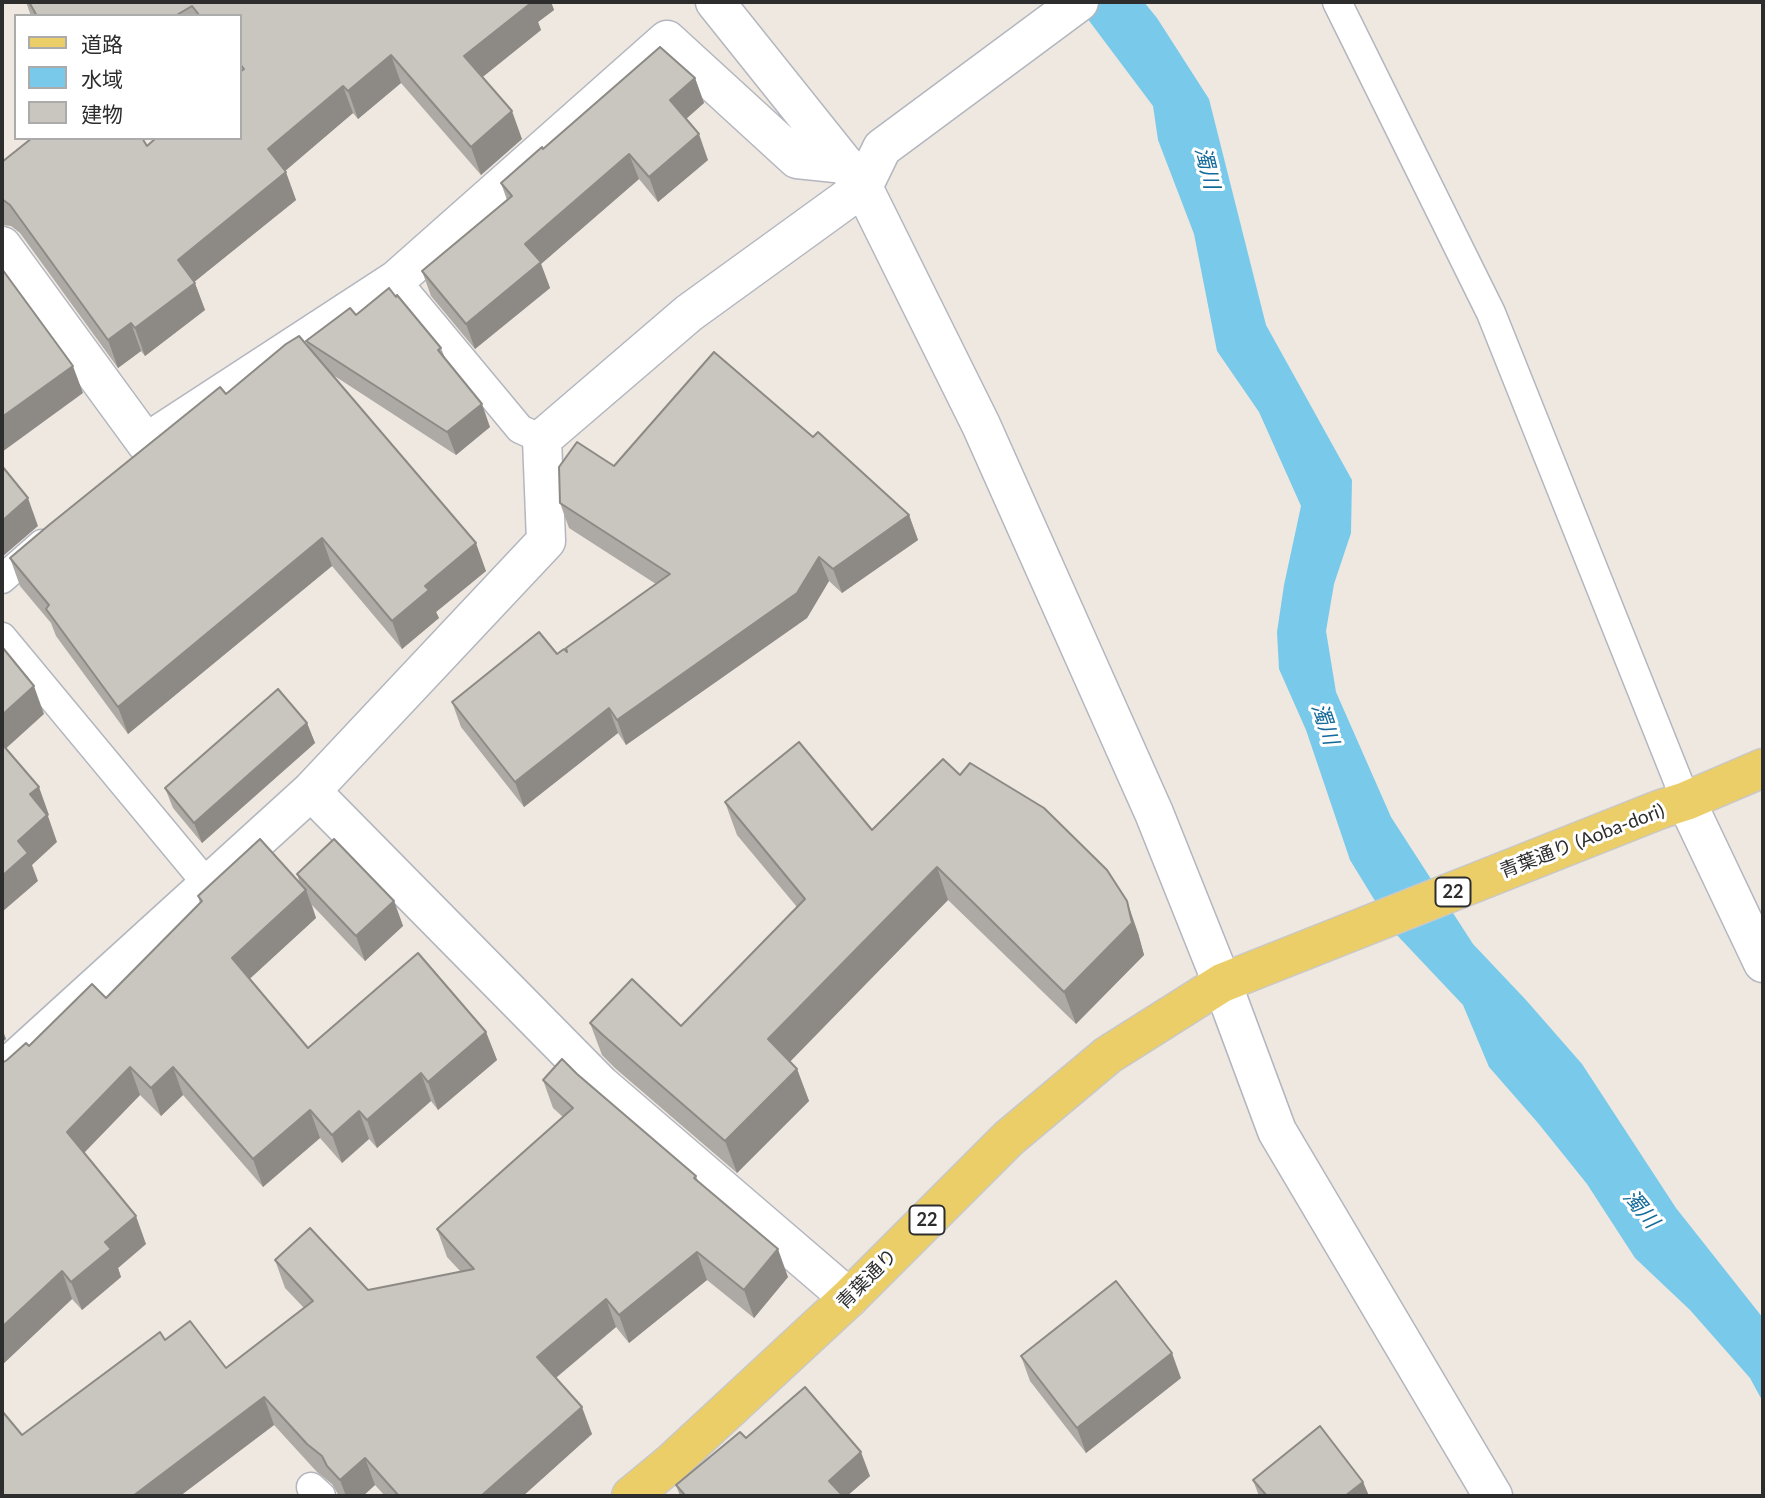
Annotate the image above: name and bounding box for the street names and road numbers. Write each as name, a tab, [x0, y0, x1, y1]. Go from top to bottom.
street label: 青葉通り (Aoba-dori)	[1496, 799, 1668, 883]
road number: 22	[1436, 878, 1470, 906]
road number: 22	[909, 1205, 944, 1234]
street label: 青葉通り	[832, 1244, 902, 1314]

